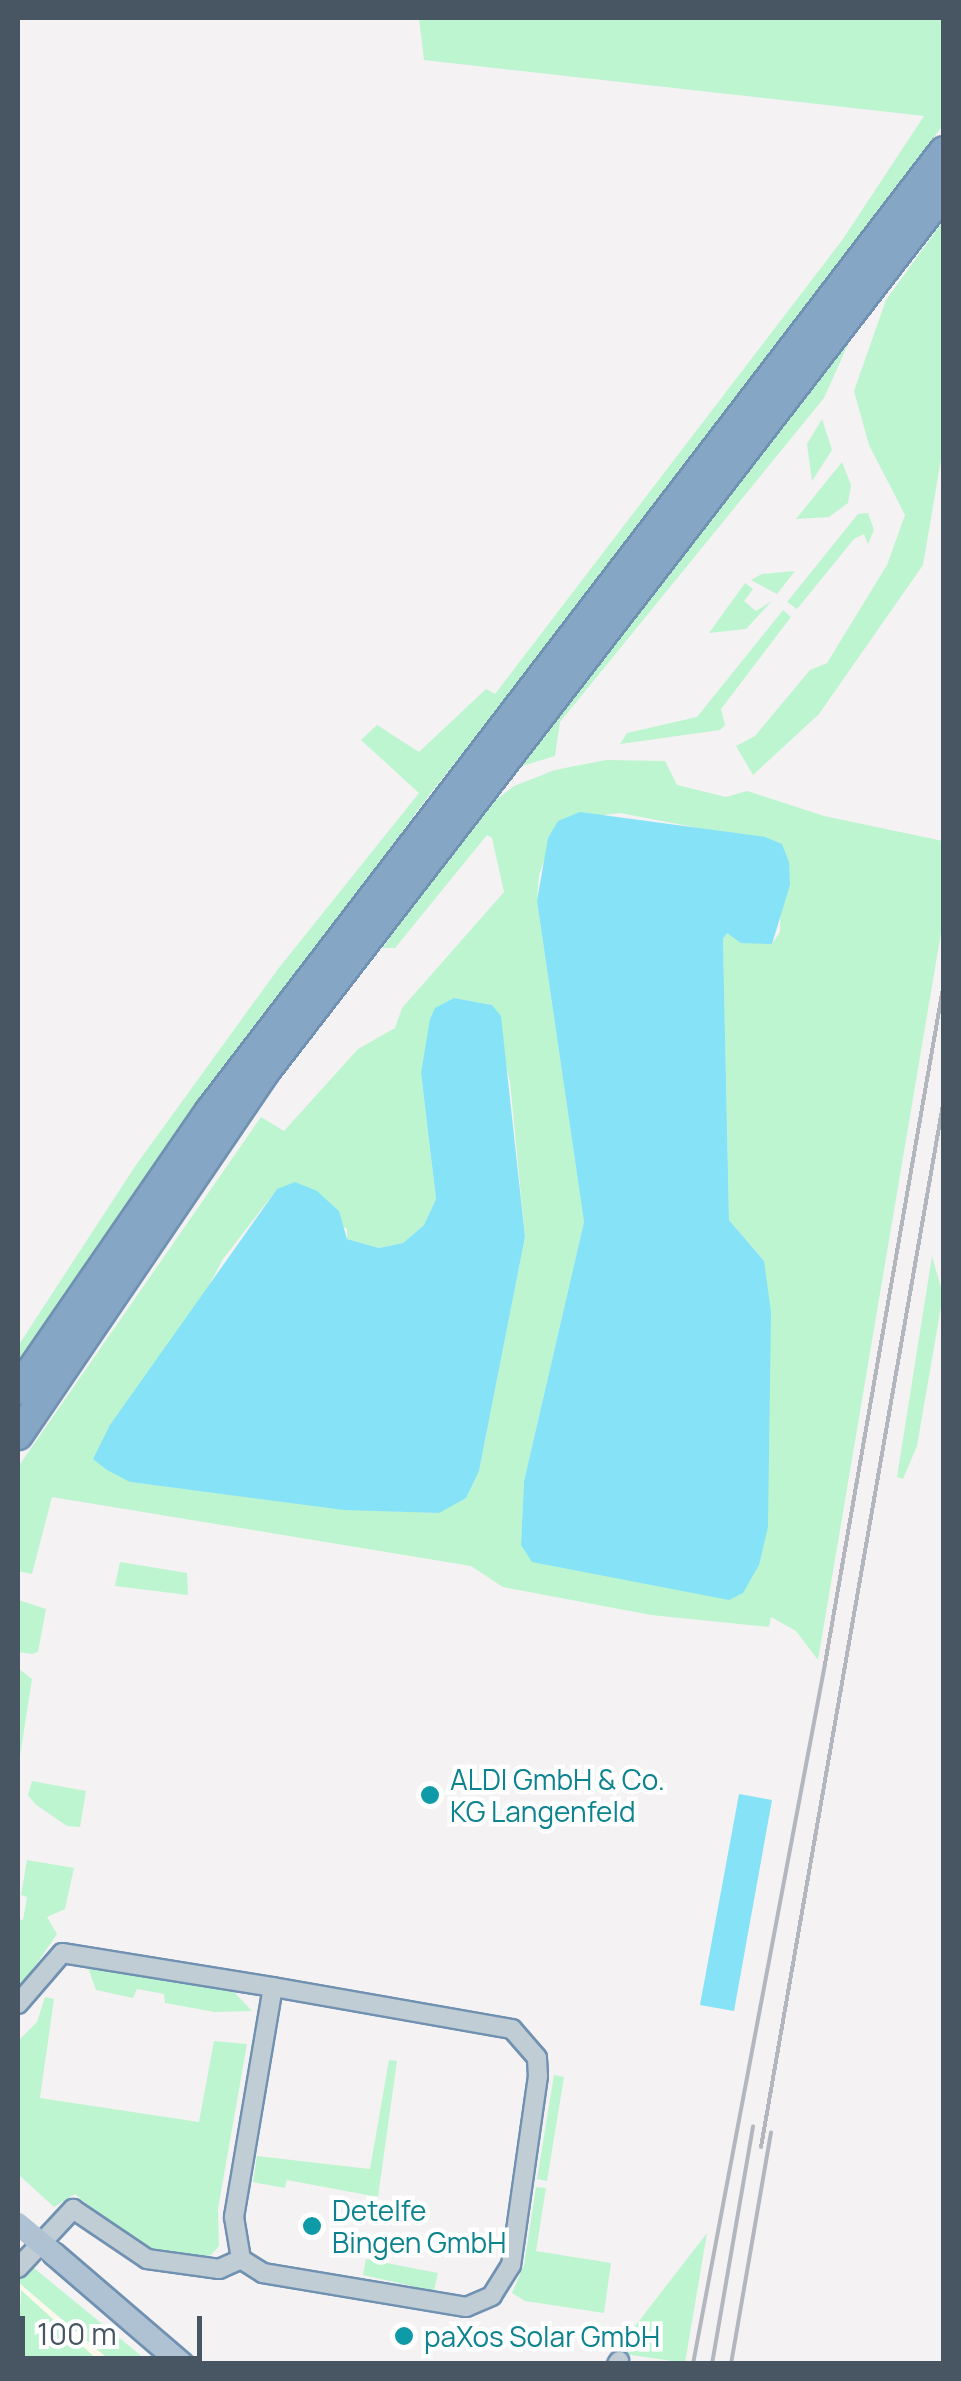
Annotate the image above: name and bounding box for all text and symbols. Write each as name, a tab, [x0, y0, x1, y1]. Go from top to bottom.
place label: ALDI GmbH & Co. KG Langenfeld	[450, 1762, 665, 1828]
marker: ALDI GmbH & Co. KG Langenfeld	[419, 1784, 441, 1806]
place label: Detelfe Bingen GmbH	[332, 2193, 506, 2259]
marker: Detelfe Bingen GmbH	[301, 2215, 323, 2237]
scale bar	[25, 2296, 208, 2358]
text: 100 m	[37, 2313, 117, 2354]
place label: paXos Solar GmbH	[424, 2319, 660, 2353]
marker: paXos Solar GmbH	[393, 2325, 415, 2347]

